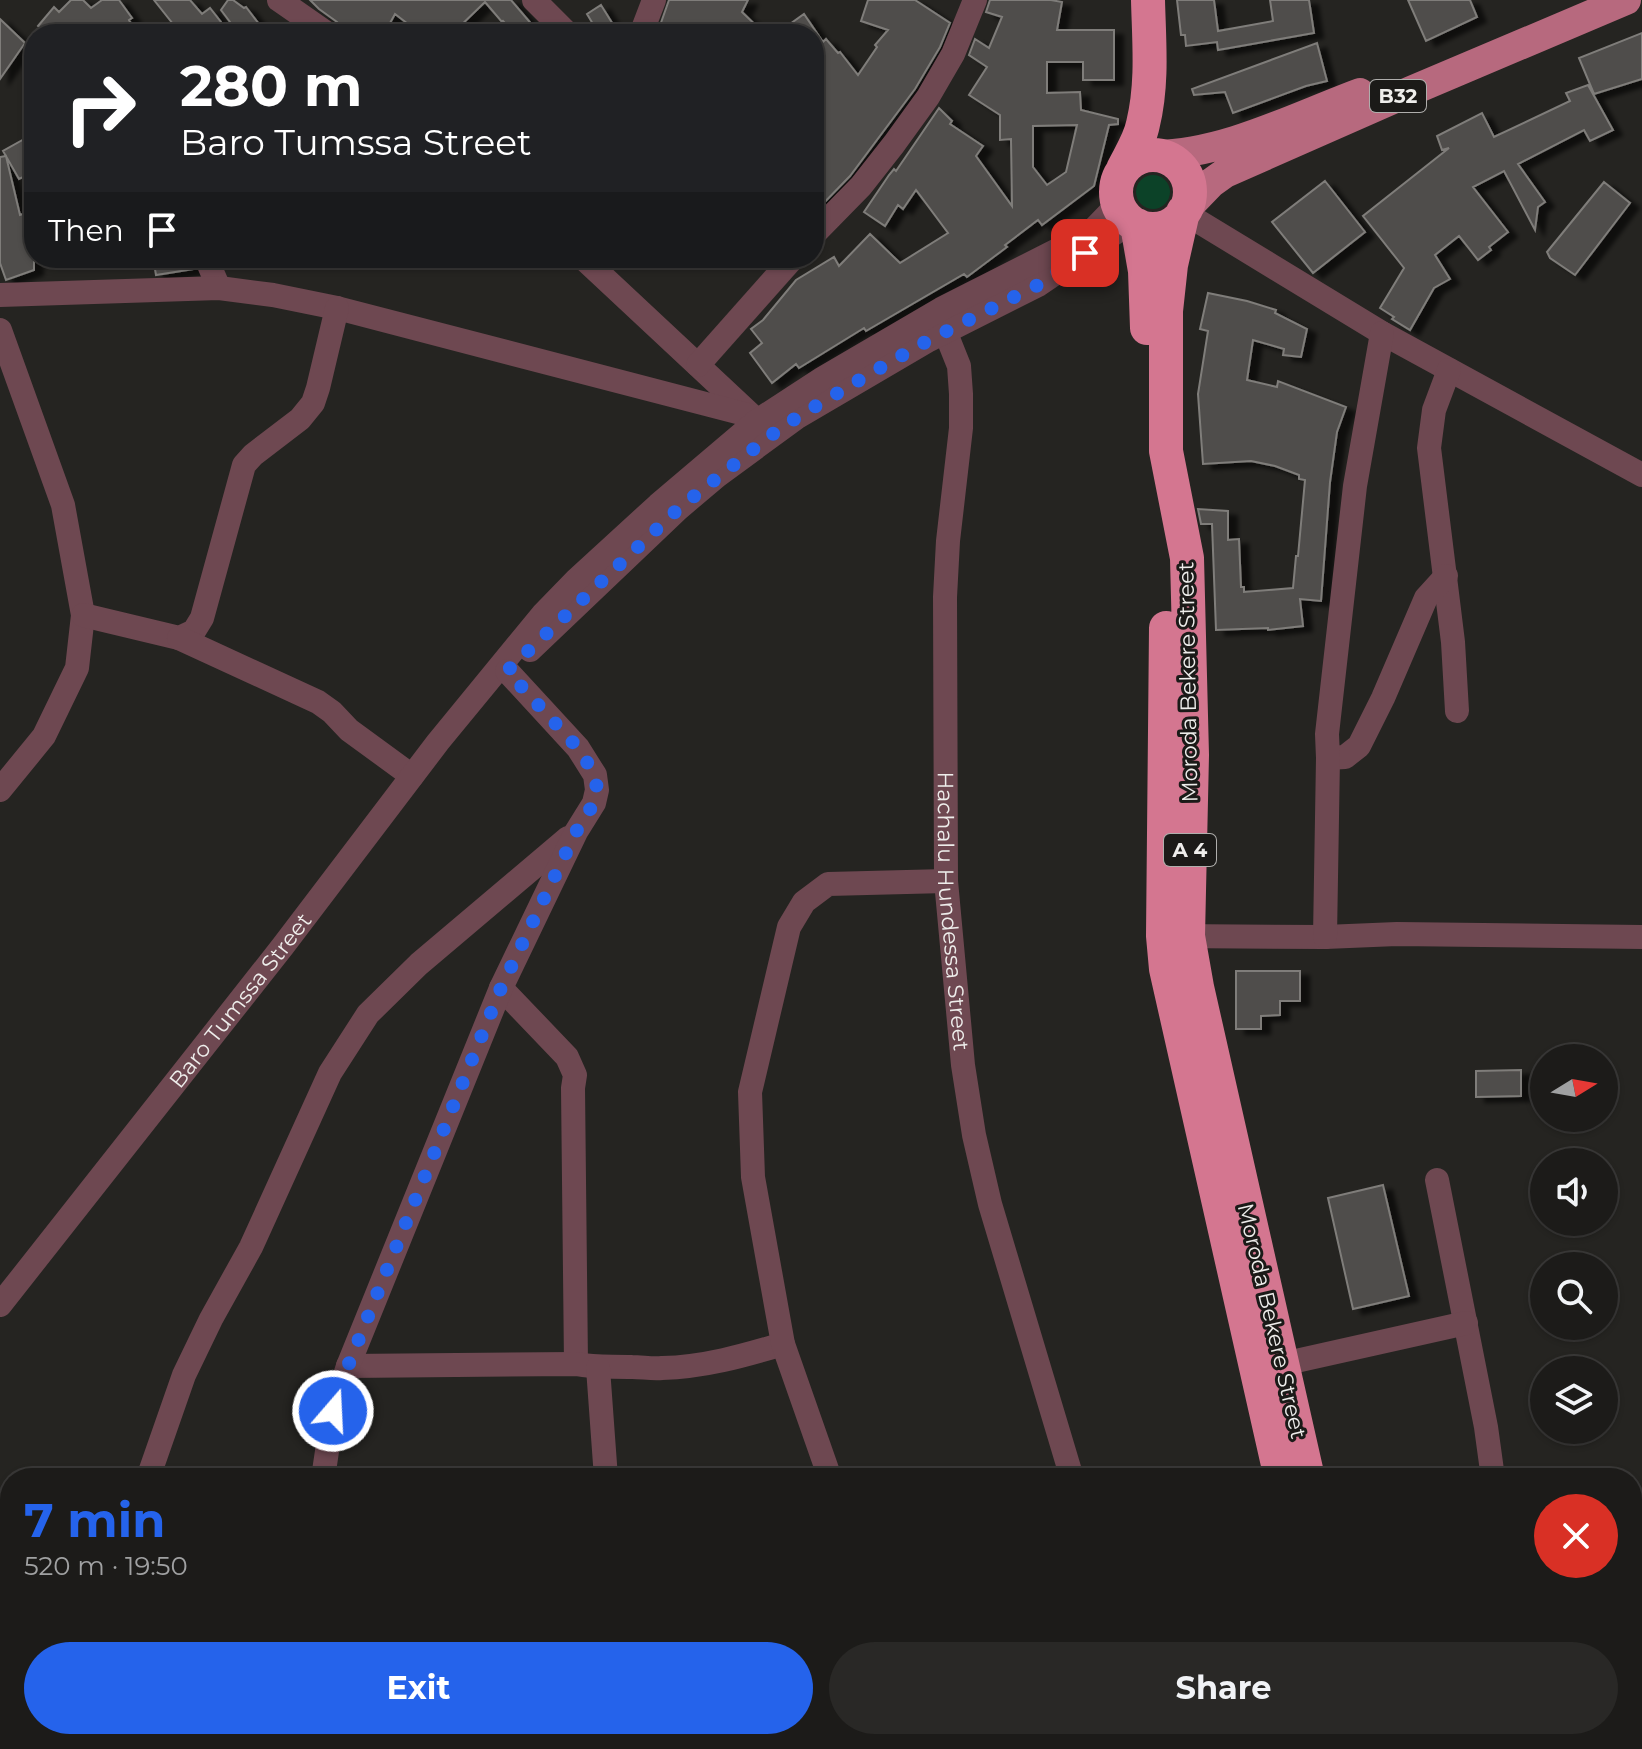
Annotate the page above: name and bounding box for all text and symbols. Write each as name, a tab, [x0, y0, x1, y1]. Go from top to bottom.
text: 280 m	[180, 52, 363, 120]
icon: right	[48, 56, 152, 160]
road number: B32	[1370, 80, 1426, 112]
text: Baro Tumssa Street	[180, 120, 532, 164]
icon: arrive	[140, 208, 184, 252]
text: Then	[48, 212, 124, 249]
pin	[1051, 219, 1119, 287]
icon: arrive	[1063, 231, 1107, 275]
street label: Moroda Bekere Street	[1172, 561, 1204, 803]
street label: Hachalu Hundessa Street	[932, 771, 975, 1052]
road number: A 4	[1164, 834, 1216, 866]
street label: Baro Tumssa Street	[163, 907, 317, 1093]
north arrow	[1530, 1044, 1618, 1132]
map controls	[1530, 1044, 1618, 1444]
button: sound	[1530, 1148, 1618, 1236]
street label: Moroda Bekere Street	[1232, 1201, 1312, 1441]
button: search	[1530, 1252, 1618, 1340]
button: layers	[1530, 1356, 1618, 1444]
position arrow	[291, 1369, 375, 1453]
text: 7 min	[24, 1491, 165, 1549]
button: close	[1534, 1494, 1618, 1578]
text: 520 m · 19:50	[24, 1550, 188, 1582]
button: Exit	[24, 1642, 813, 1734]
button: Share	[829, 1642, 1618, 1734]

